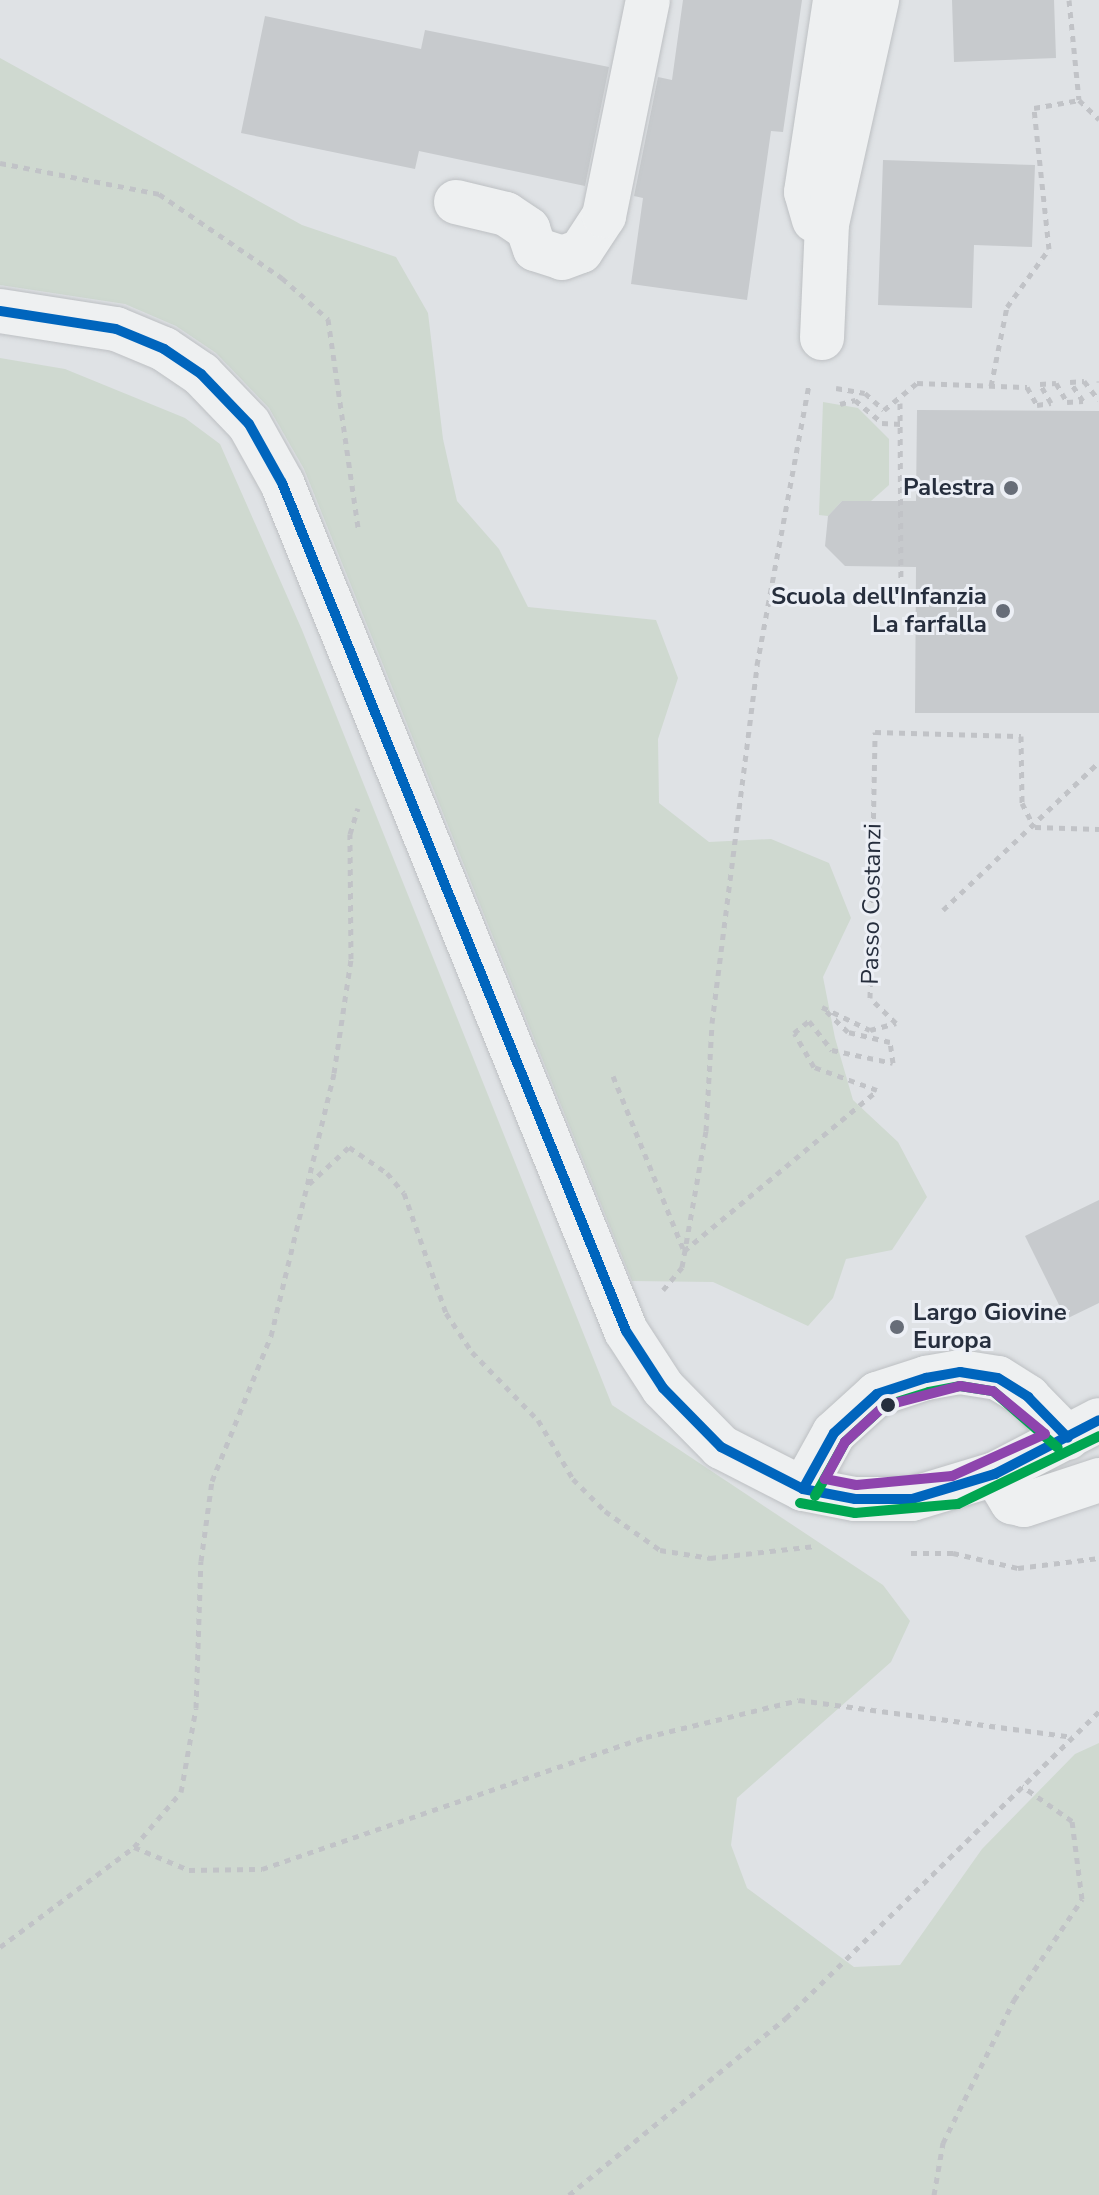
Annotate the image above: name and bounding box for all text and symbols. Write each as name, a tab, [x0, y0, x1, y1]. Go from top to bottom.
place label: Palestra	[903, 474, 995, 502]
marker: Palestra	[1002, 479, 1020, 497]
place label: Scuola dell'Infanzia La farfalla	[771, 583, 987, 639]
marker: Scuola dell'Infanzia La farfalla	[994, 602, 1012, 620]
street label: Passo Costanzi	[856, 823, 888, 985]
place label: Largo Giovine Europa	[913, 1299, 1067, 1355]
marker: Largo Giovine Europa	[888, 1318, 906, 1336]
unlabelled marker	[880, 1397, 896, 1413]

